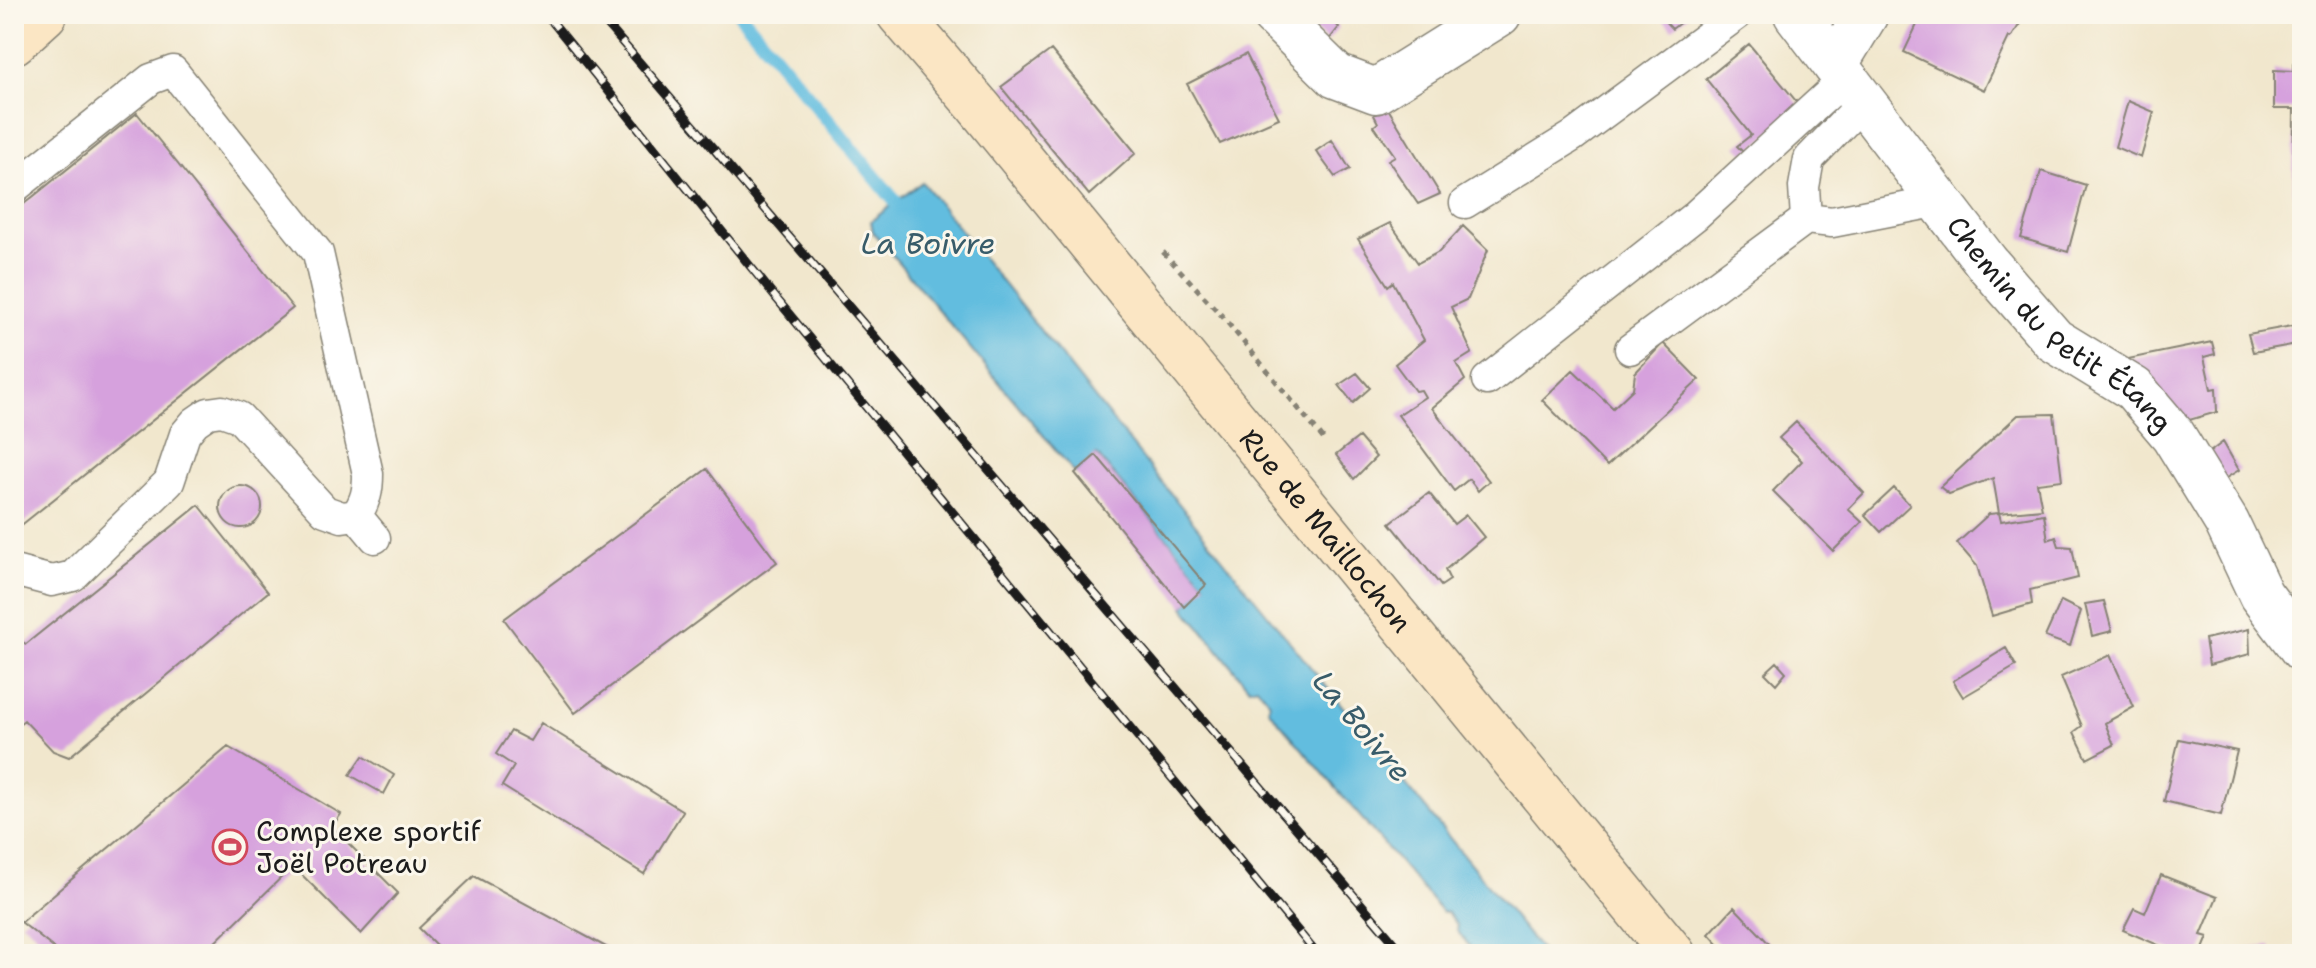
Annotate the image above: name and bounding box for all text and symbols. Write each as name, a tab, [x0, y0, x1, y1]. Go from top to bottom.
street label: Chemin du Petit Étang	[1938, 208, 2182, 441]
water label: La Boivre	[861, 223, 995, 264]
street label: Rue de Maillochon	[1231, 421, 1421, 640]
water label: La Boivre	[1303, 661, 1421, 791]
place label: Complexe sportif Joël Potreau	[256, 812, 482, 882]
sports icon: Complexe sportif Joël Potreau	[211, 828, 249, 866]

